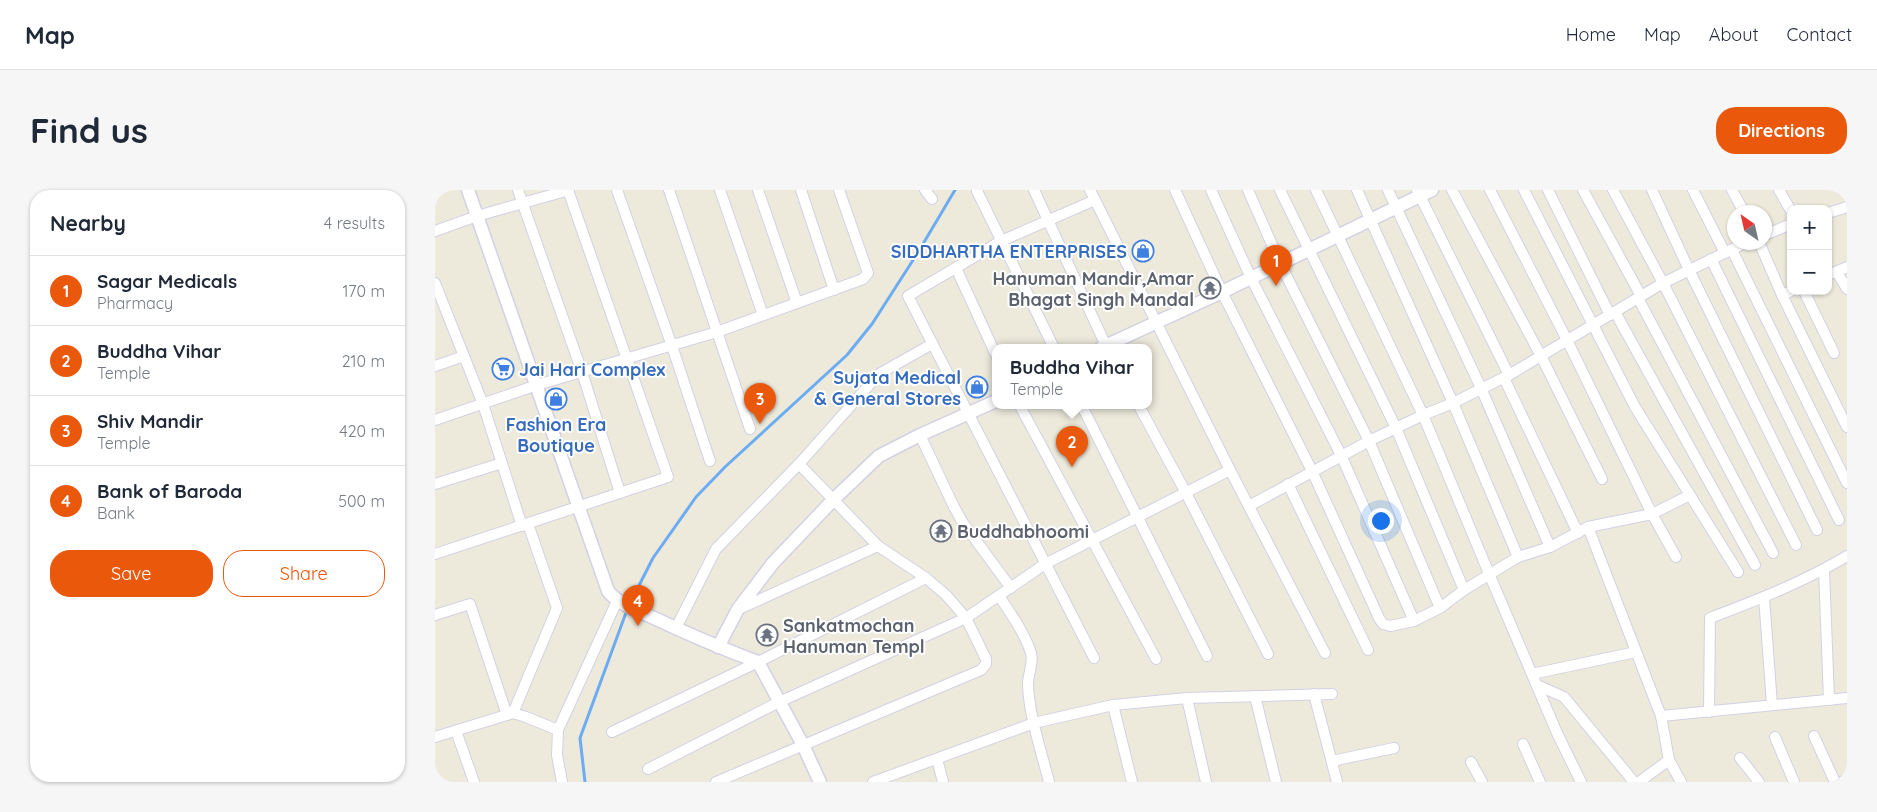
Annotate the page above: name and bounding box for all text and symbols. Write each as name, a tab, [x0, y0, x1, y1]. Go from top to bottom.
text: Map	[25, 20, 75, 50]
text: Home	[1566, 23, 1616, 46]
text: Map	[1644, 23, 1681, 46]
text: About	[1709, 23, 1759, 46]
text: Contact	[1787, 23, 1852, 46]
button: Directions	[1716, 107, 1847, 154]
text: Find us	[30, 108, 148, 152]
north arrow	[1727, 205, 1772, 250]
map controls	[1787, 205, 1832, 295]
button: +	[1787, 205, 1832, 250]
text: Nearby	[50, 210, 126, 236]
text: 4 results	[324, 213, 385, 233]
shop icon: SIDDHARTHA ENTERPRISES	[1131, 239, 1155, 263]
place label: SIDDHARTHA ENTERPRISES	[891, 240, 1127, 263]
pin: 1	[1260, 245, 1292, 286]
button: −	[1787, 250, 1832, 295]
place label: Hanuman Mandir,Amar Bhagat Singh Mandal	[992, 267, 1194, 311]
text: Sagar Medicals	[97, 269, 237, 293]
temple icon: Hanuman Mandir,Amar Bhagat Singh Mandal	[1198, 276, 1222, 300]
text: 1	[63, 281, 69, 301]
text: 170 m	[342, 281, 385, 301]
text: Pharmacy	[97, 293, 173, 313]
text: Buddha Vihar	[97, 339, 222, 363]
popup	[992, 344, 1152, 409]
text: 2	[61, 351, 71, 371]
text: 210 m	[342, 351, 385, 371]
text: Buddha Vihar	[1010, 355, 1134, 379]
supermarket icon: Jai Hari Complex	[491, 357, 515, 381]
place label: Jai Hari Complex	[519, 358, 666, 381]
text: Temple	[97, 363, 151, 383]
place label: Sujata Medical & General Stores	[814, 366, 961, 410]
shop icon: Sujata Medical & General Stores	[965, 375, 989, 399]
text: Temple	[1010, 379, 1063, 399]
pin: 3	[744, 383, 776, 424]
shop icon: Fashion Era Boutique	[544, 387, 568, 411]
text: Shiv Mandir	[97, 409, 203, 433]
place label: Fashion Era Boutique	[506, 413, 606, 457]
text: 3	[62, 421, 70, 441]
text: 420 m	[339, 421, 385, 441]
pin: 2	[1056, 426, 1088, 467]
text: Temple	[97, 433, 151, 453]
text: Bank of Baroda	[97, 479, 242, 503]
text: 4	[61, 491, 71, 511]
text: 500 m	[338, 491, 385, 511]
text: Bank	[97, 503, 135, 523]
your location	[1368, 508, 1394, 534]
temple icon: Buddhabhoomi	[929, 519, 953, 543]
place label: Buddhabhoomi	[957, 520, 1089, 543]
button: Save	[50, 550, 213, 597]
button: Share	[223, 550, 385, 597]
pin: 4	[622, 585, 654, 626]
place label: Sankatmochan Hanuman Templ	[783, 614, 925, 658]
temple icon: Sankatmochan Hanuman Templ	[755, 623, 779, 647]

